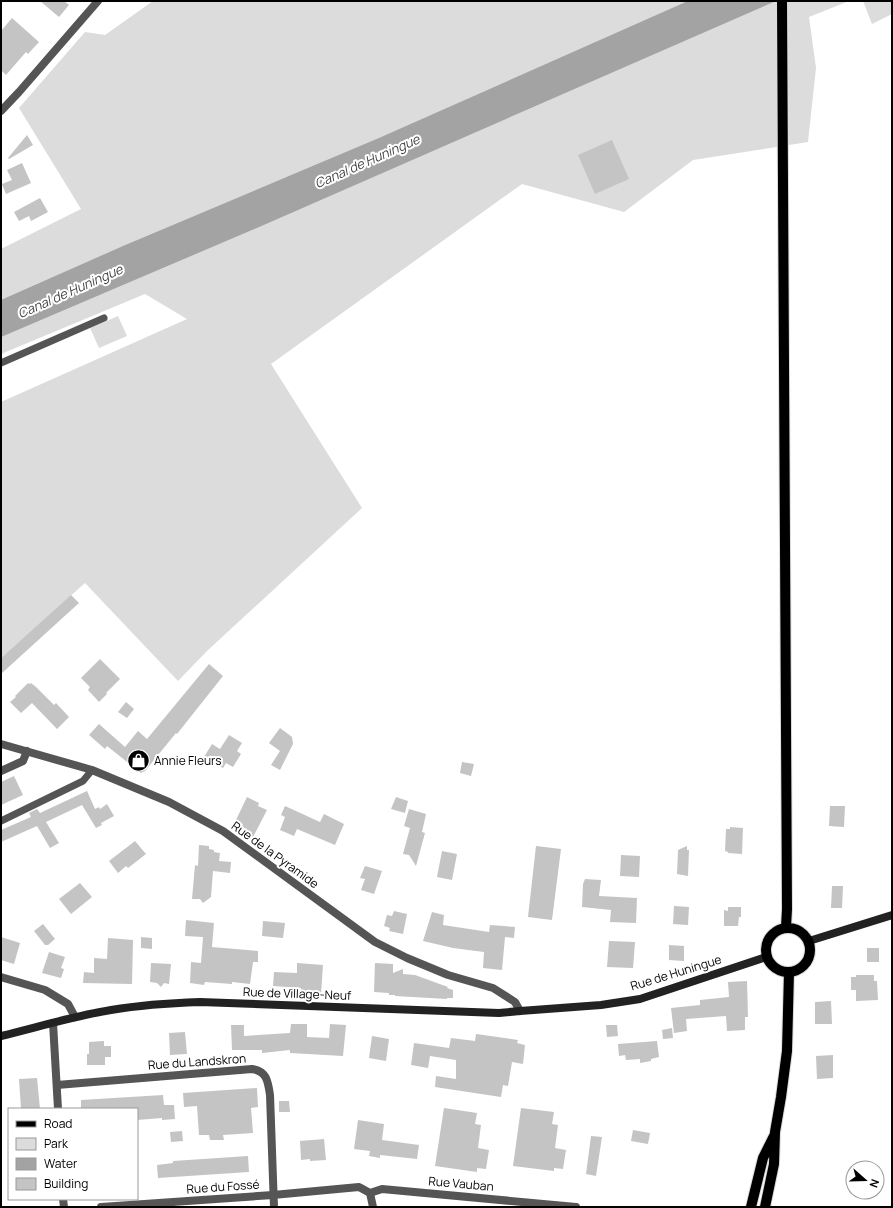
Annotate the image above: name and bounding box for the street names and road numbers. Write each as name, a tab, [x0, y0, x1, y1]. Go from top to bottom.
street label: Rue de la Pyramide	[228, 817, 322, 892]
street label: Rue de Huningue	[628, 951, 723, 994]
street label: Rue de Village-Neuf	[243, 983, 352, 1004]
street label: Rue du Landskron	[147, 1050, 247, 1073]
street label: Rue Vauban	[428, 1172, 494, 1195]
street label: Rue du Fossé	[186, 1175, 260, 1198]

